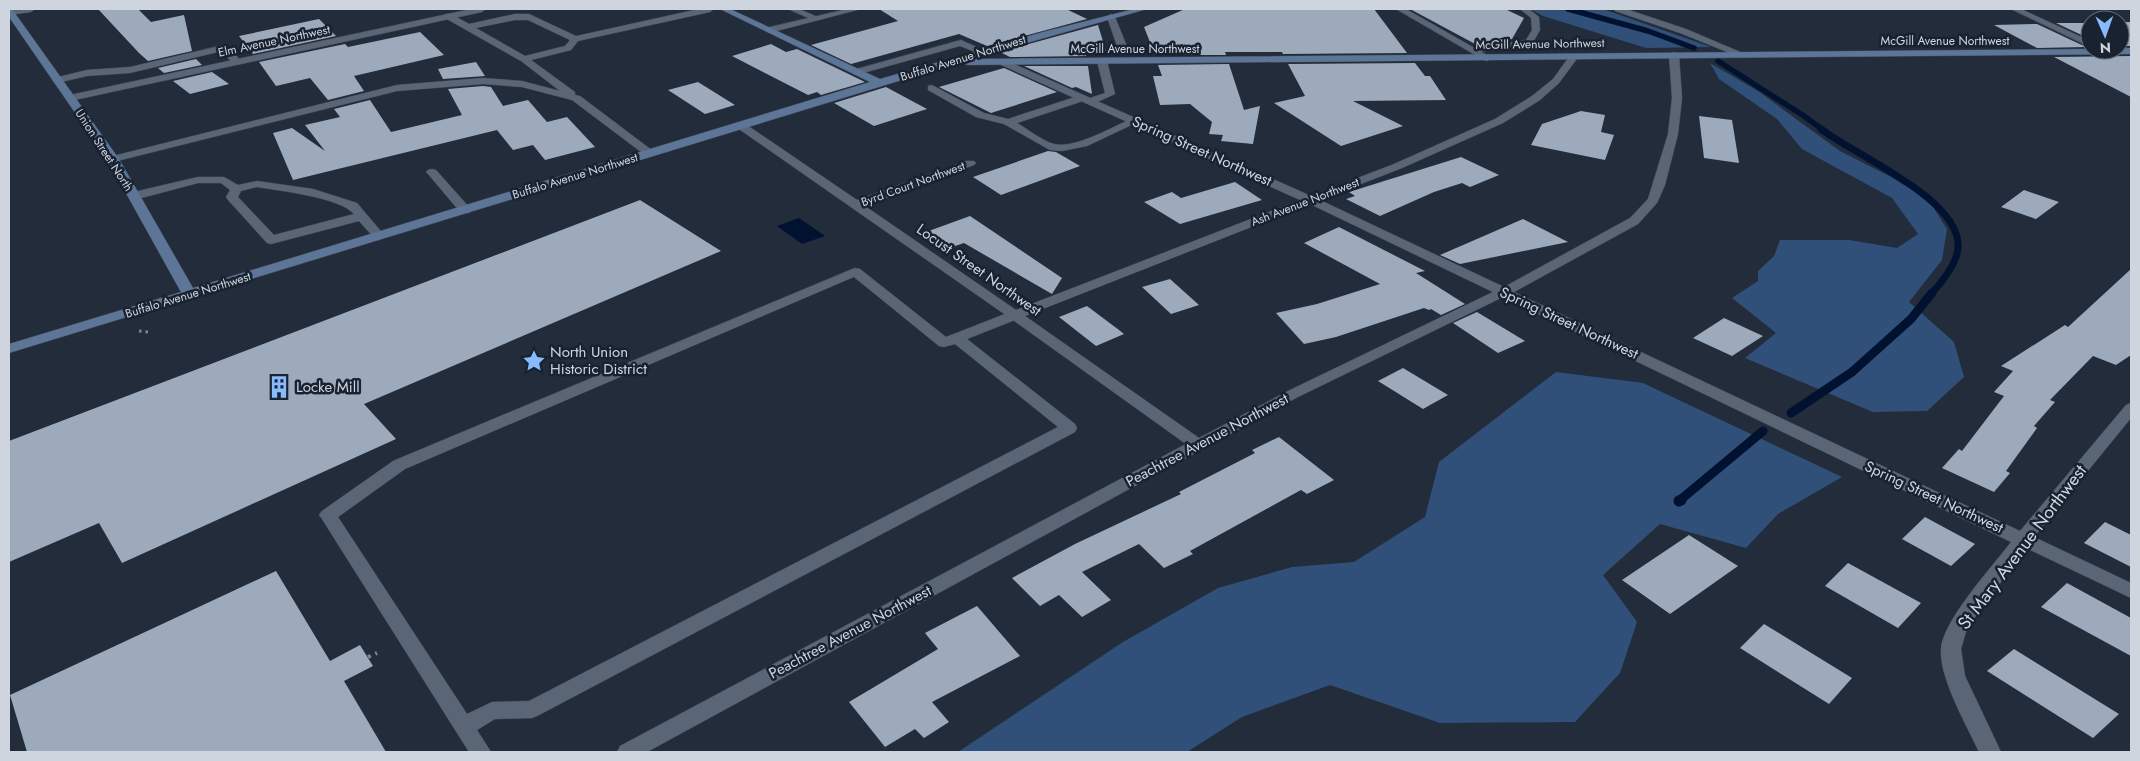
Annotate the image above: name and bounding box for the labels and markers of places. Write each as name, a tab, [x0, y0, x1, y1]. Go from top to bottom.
place label: North Union Historic District	[550, 341, 647, 380]
place icon: North Union Historic District	[521, 348, 547, 374]
building icon: Locke Mill	[266, 374, 292, 400]
place label: Locke Mill	[296, 376, 360, 398]

